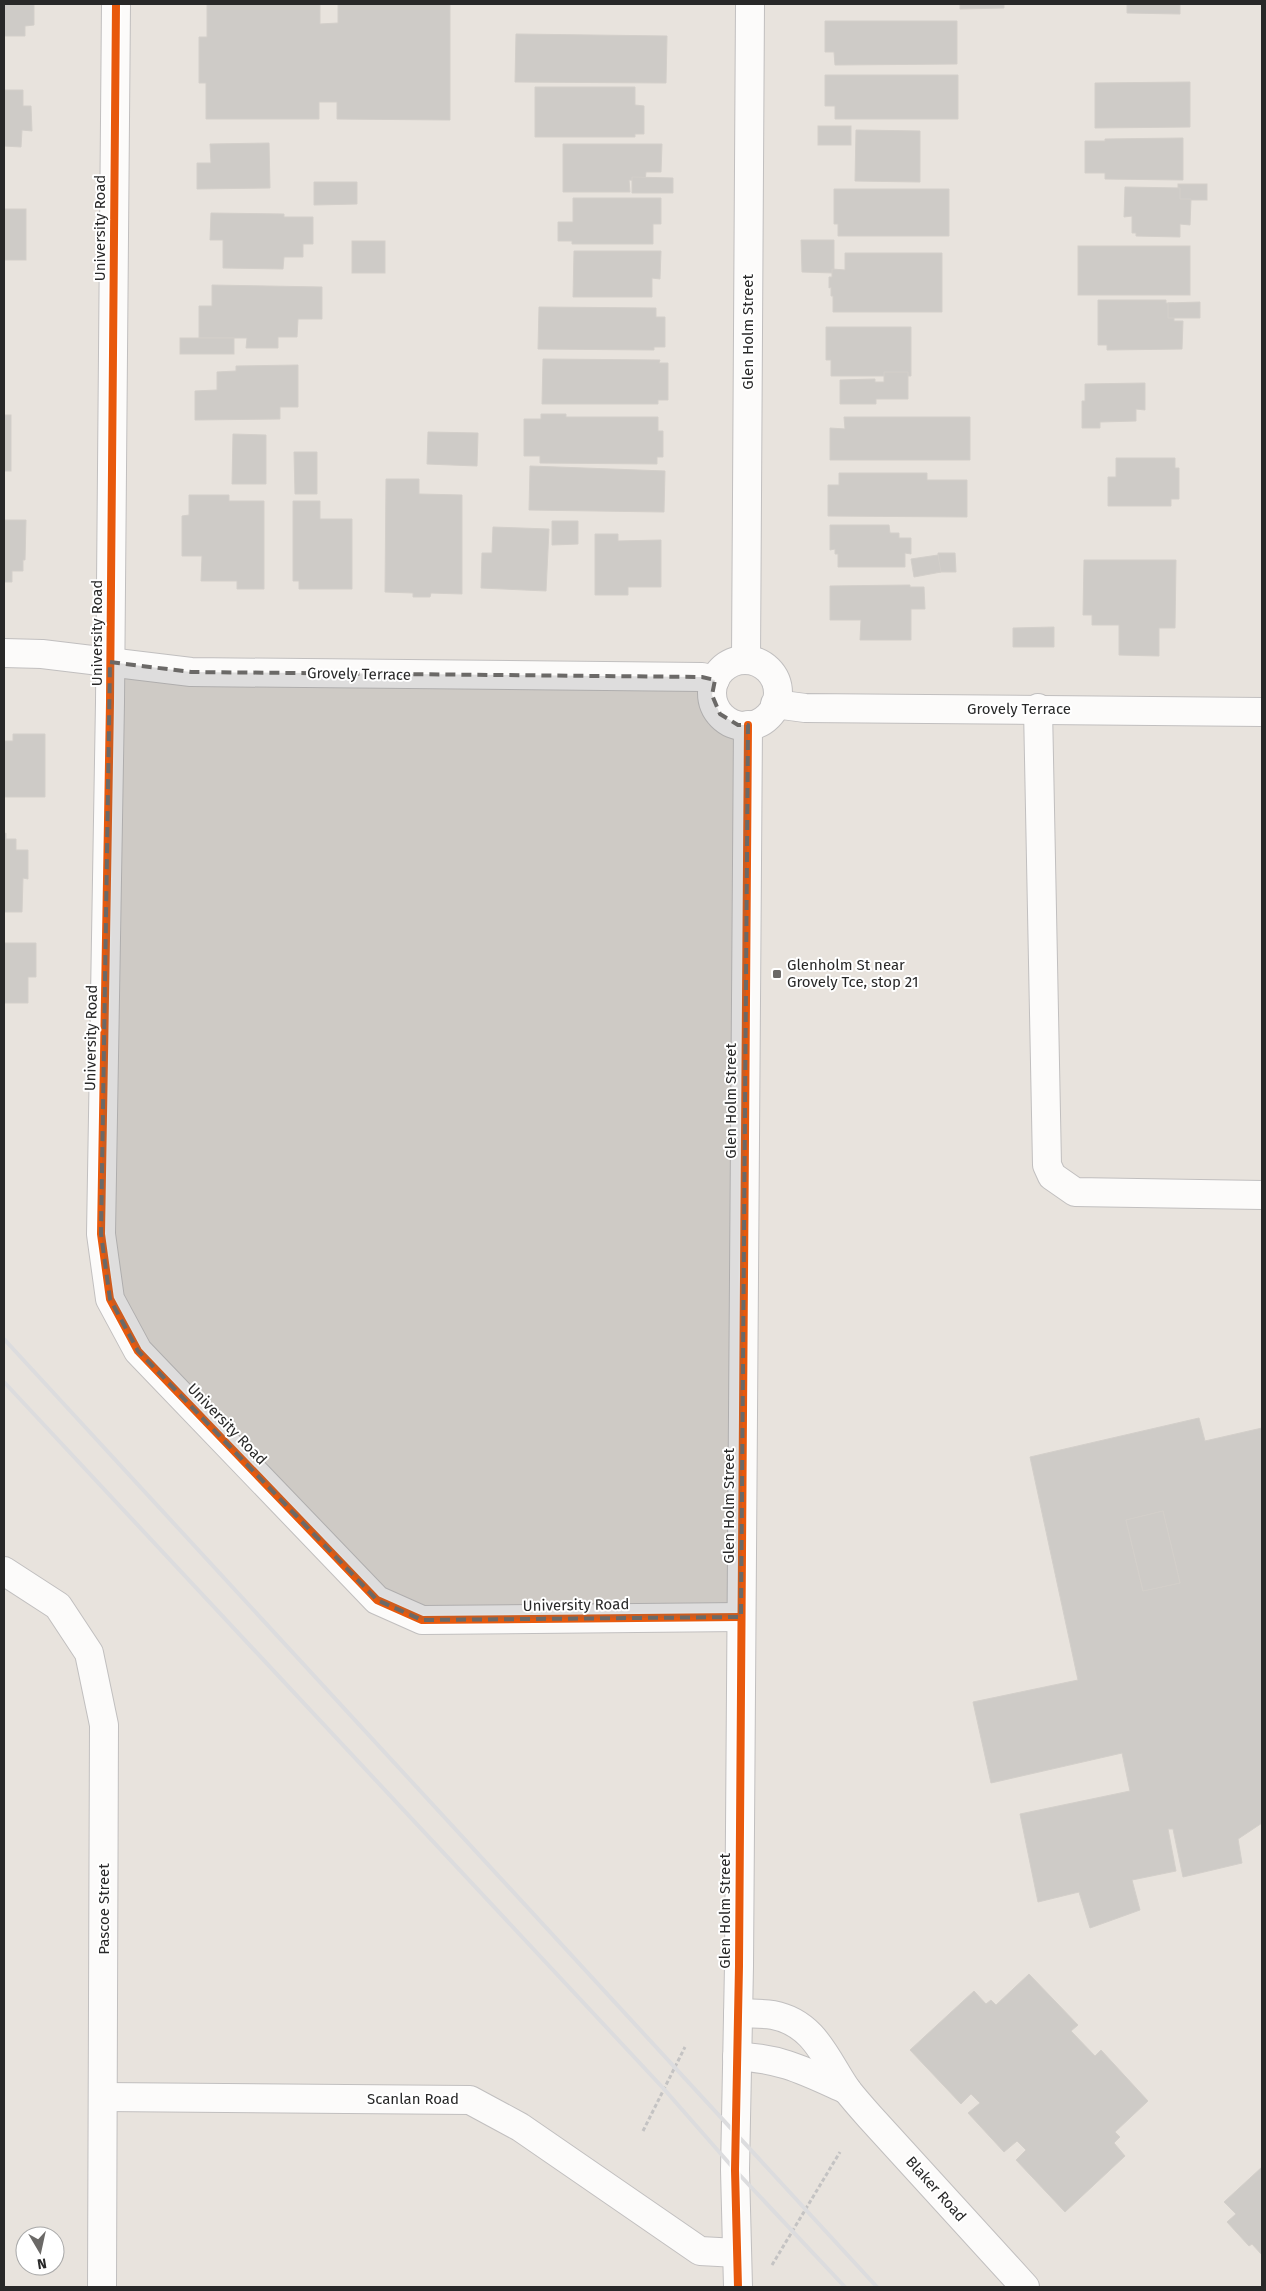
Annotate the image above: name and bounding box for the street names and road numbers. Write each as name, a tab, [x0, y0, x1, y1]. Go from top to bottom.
street label: University Road	[91, 175, 109, 281]
street label: Glen Holm Street	[739, 274, 757, 390]
street label: University Road	[88, 580, 106, 686]
street label: Grovely Terrace	[307, 664, 411, 684]
street label: Grovely Terrace	[967, 700, 1071, 718]
street label: University Road	[81, 985, 101, 1091]
street label: Glen Holm Street	[722, 1043, 740, 1159]
street label: University Road	[184, 1379, 270, 1469]
street label: Glen Holm Street	[720, 1448, 738, 1564]
street label: University Road	[523, 1595, 629, 1615]
street label: Glen Holm Street	[716, 1853, 734, 1969]
street label: Pascoe Street	[95, 1863, 113, 1955]
street label: Scanlan Road	[367, 2090, 459, 2108]
street label: Blaker Road	[902, 2153, 970, 2225]

